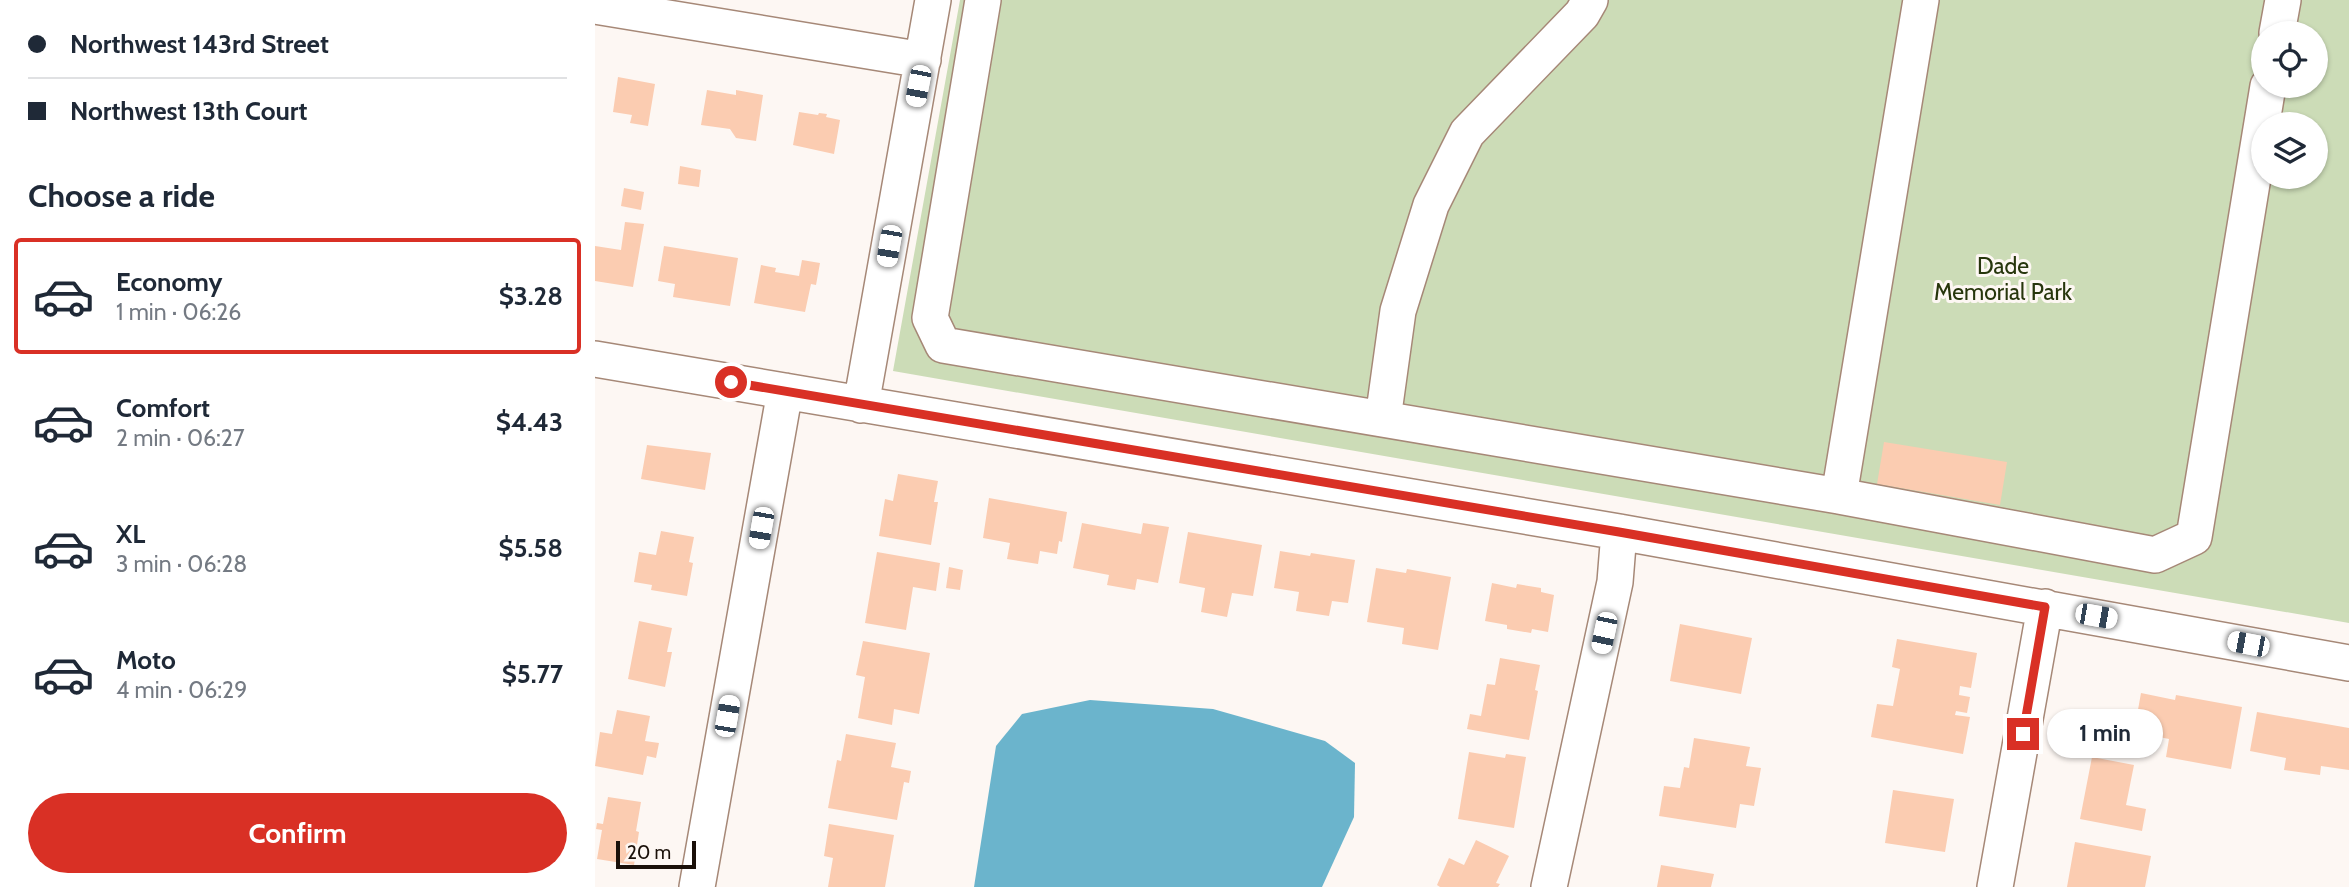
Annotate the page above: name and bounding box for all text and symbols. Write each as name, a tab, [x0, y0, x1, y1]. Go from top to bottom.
map controls	[2251, 21, 2328, 189]
button: locate	[2251, 21, 2328, 98]
text: Northwest 143rd Street	[70, 28, 329, 60]
car	[904, 63, 933, 109]
text: Northwest 13th Court	[70, 95, 307, 127]
button: layers	[2251, 112, 2328, 189]
text: Choose a ride	[28, 176, 215, 215]
car	[876, 223, 903, 269]
park label: Dade Memorial Park	[1934, 252, 2073, 306]
icon: car	[32, 265, 95, 328]
text: Economy	[116, 266, 222, 298]
text: $3.28	[499, 280, 563, 312]
text: 1 min · 06:26	[116, 298, 241, 326]
route start	[715, 366, 747, 398]
icon: car	[32, 391, 95, 454]
text: Comfort	[116, 392, 210, 424]
text: $4.43	[496, 406, 563, 438]
text: 2 min · 06:27	[116, 424, 244, 452]
car	[748, 505, 775, 551]
icon: car	[32, 517, 95, 580]
text: XL	[116, 518, 145, 550]
text: $5.58	[499, 532, 563, 564]
text: 3 min · 06:28	[116, 550, 247, 578]
car	[2074, 602, 2119, 630]
car	[1590, 610, 1619, 656]
car	[2226, 630, 2271, 658]
icon: car	[32, 643, 95, 706]
text: Moto	[116, 644, 176, 676]
text: $5.77	[502, 658, 563, 690]
text: 4 min · 06:29	[116, 676, 247, 704]
car	[714, 693, 741, 739]
callout: 1 min	[2047, 710, 2163, 758]
route end	[2007, 718, 2039, 750]
text: 1 min	[2079, 719, 2131, 747]
button: Confirm	[28, 793, 567, 873]
scale bar	[616, 838, 697, 870]
text: 20 m	[627, 841, 671, 864]

